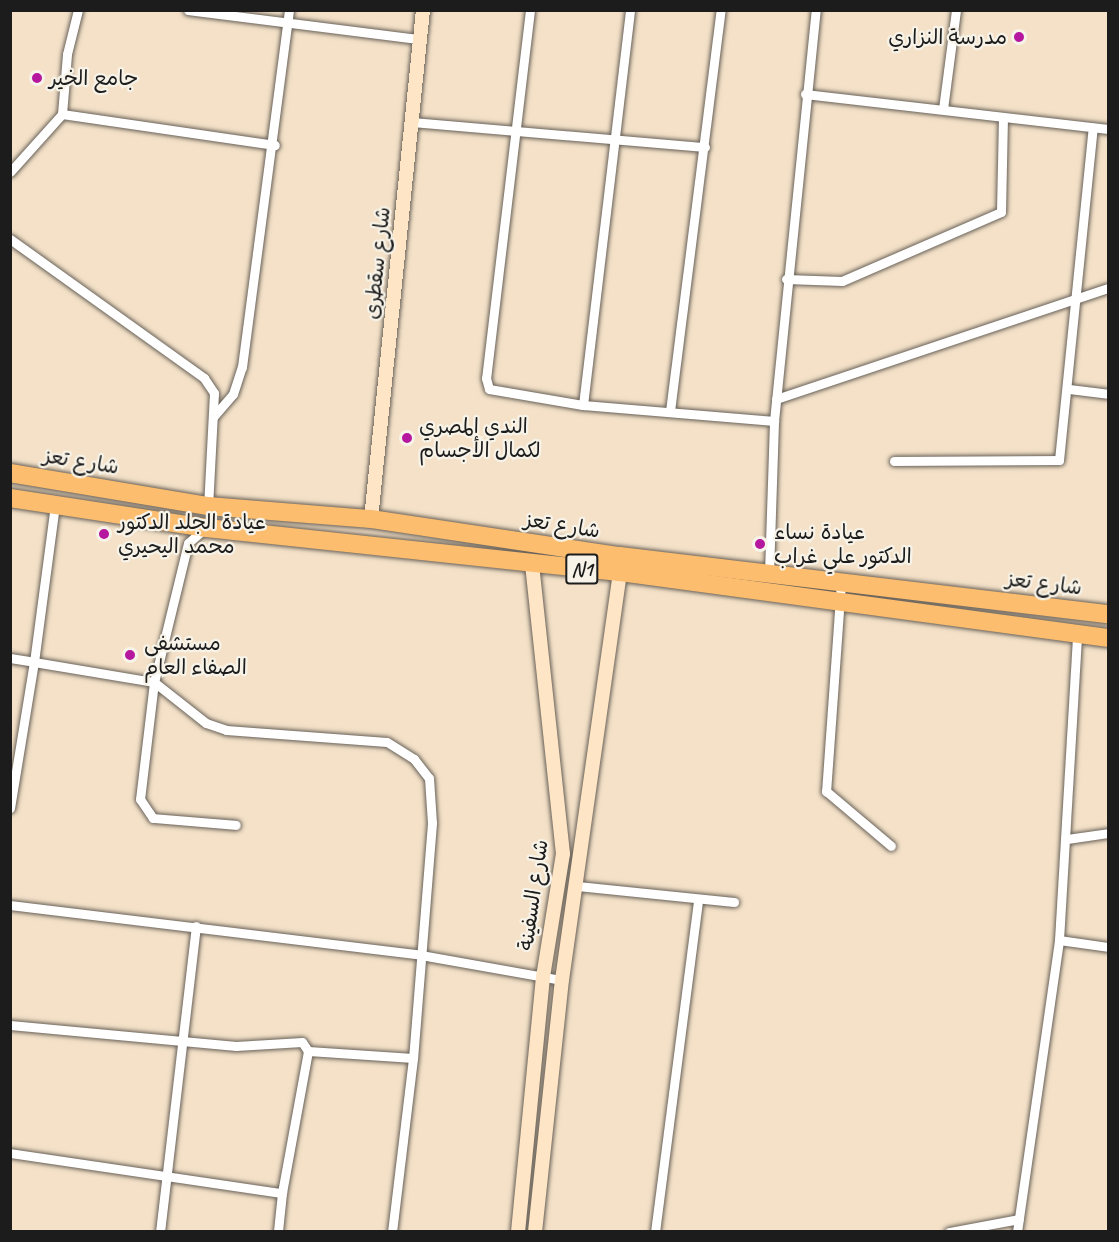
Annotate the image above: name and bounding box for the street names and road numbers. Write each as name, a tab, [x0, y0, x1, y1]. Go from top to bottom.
street label: شارع سقطرى	[359, 205, 395, 321]
street label: شارع تعز	[41, 443, 121, 479]
street label: شارع تعز	[522, 507, 602, 543]
road number: N1	[564, 552, 600, 586]
street label: شارع تعز	[1005, 566, 1083, 600]
street label: شارع السفينة	[513, 838, 553, 952]

